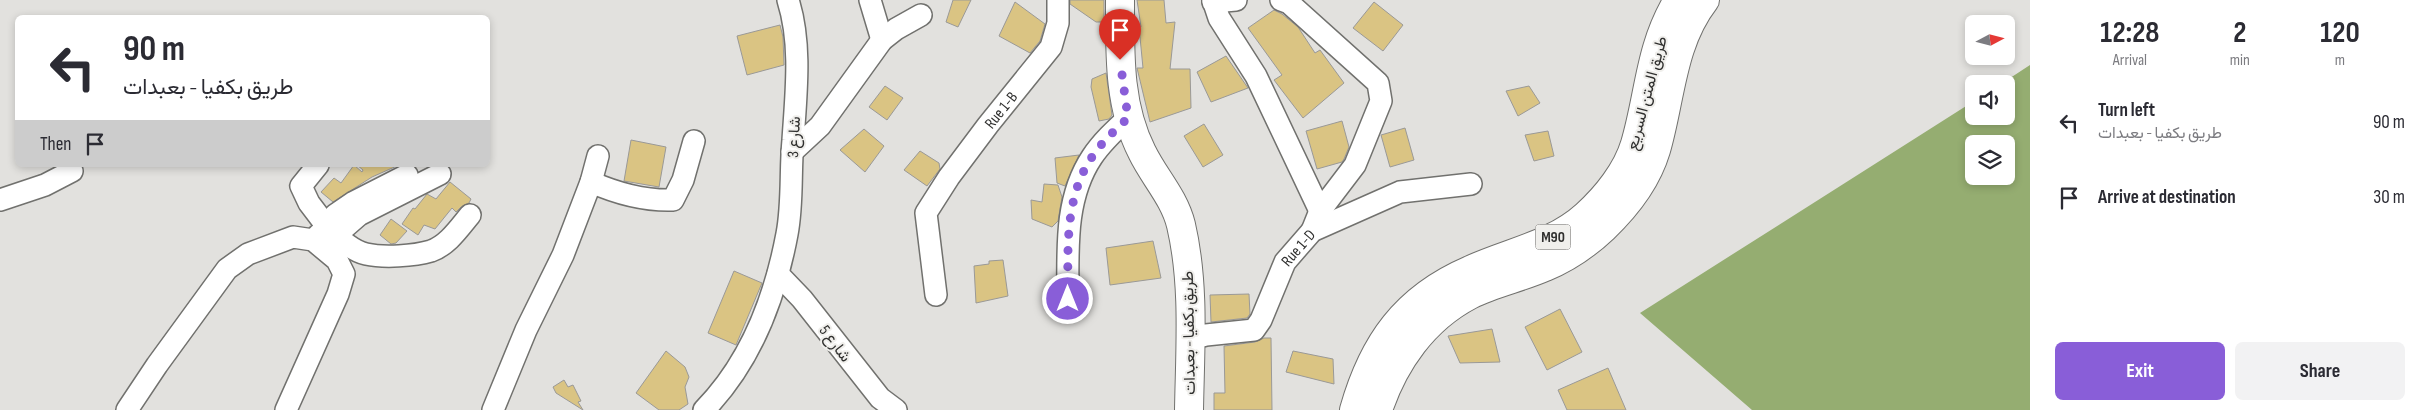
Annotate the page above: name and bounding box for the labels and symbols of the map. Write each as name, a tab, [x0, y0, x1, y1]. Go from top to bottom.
pin	[1099, 9, 1141, 60]
north arrow	[1965, 15, 2015, 65]
street label: طريق المتن السريع	[1623, 34, 1673, 153]
street label: Rue 1-B	[981, 88, 1022, 133]
street label: شارع 3	[784, 116, 806, 158]
road number: M90	[1536, 224, 1570, 250]
street label: Rue 1-D	[1278, 226, 1320, 271]
street label: طريق بكفيا - بعبدات	[1179, 271, 1200, 395]
position arrow	[1041, 272, 1093, 324]
street label: شارع 5	[814, 322, 855, 367]

